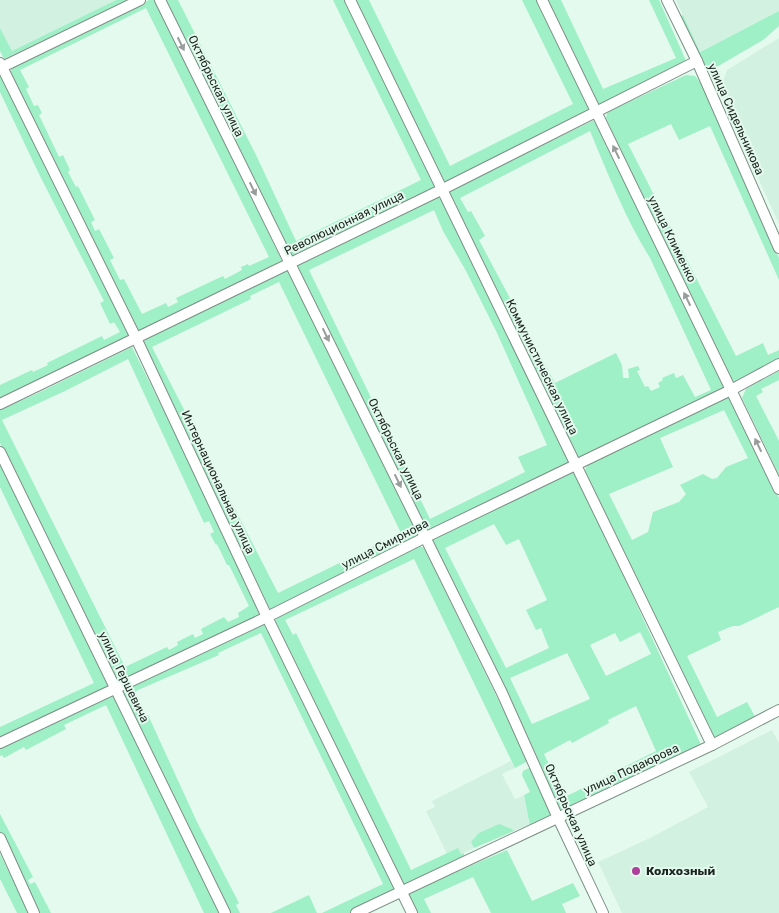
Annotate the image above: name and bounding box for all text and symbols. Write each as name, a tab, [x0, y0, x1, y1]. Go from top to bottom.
street label: Октябрьская улица	[185, 33, 247, 139]
one-way arrow	[178, 37, 186, 51]
street label: улица Сидельникова	[705, 61, 767, 177]
one-way arrow	[612, 145, 620, 159]
one-way arrow	[249, 182, 258, 197]
street label: Революционная улица	[282, 188, 406, 258]
street label: улица Клименко	[645, 193, 699, 285]
one-way arrow	[683, 292, 691, 306]
street label: Коммунистическая улица	[503, 297, 581, 437]
one-way arrow	[322, 328, 330, 342]
street label: Октябрьская улица	[365, 396, 427, 502]
street label: Интернациональная улица	[179, 408, 257, 556]
one-way arrow	[753, 438, 761, 452]
one-way arrow	[394, 474, 402, 488]
street label: улица Смирнова	[339, 516, 431, 572]
street label: улица Гершевича	[96, 629, 152, 725]
street label: улица Подаюрова	[581, 741, 681, 797]
street label: Октябрьская улица	[542, 761, 600, 869]
place label: Колхозный	[646, 864, 715, 878]
marker: Колхозный	[630, 865, 642, 877]

